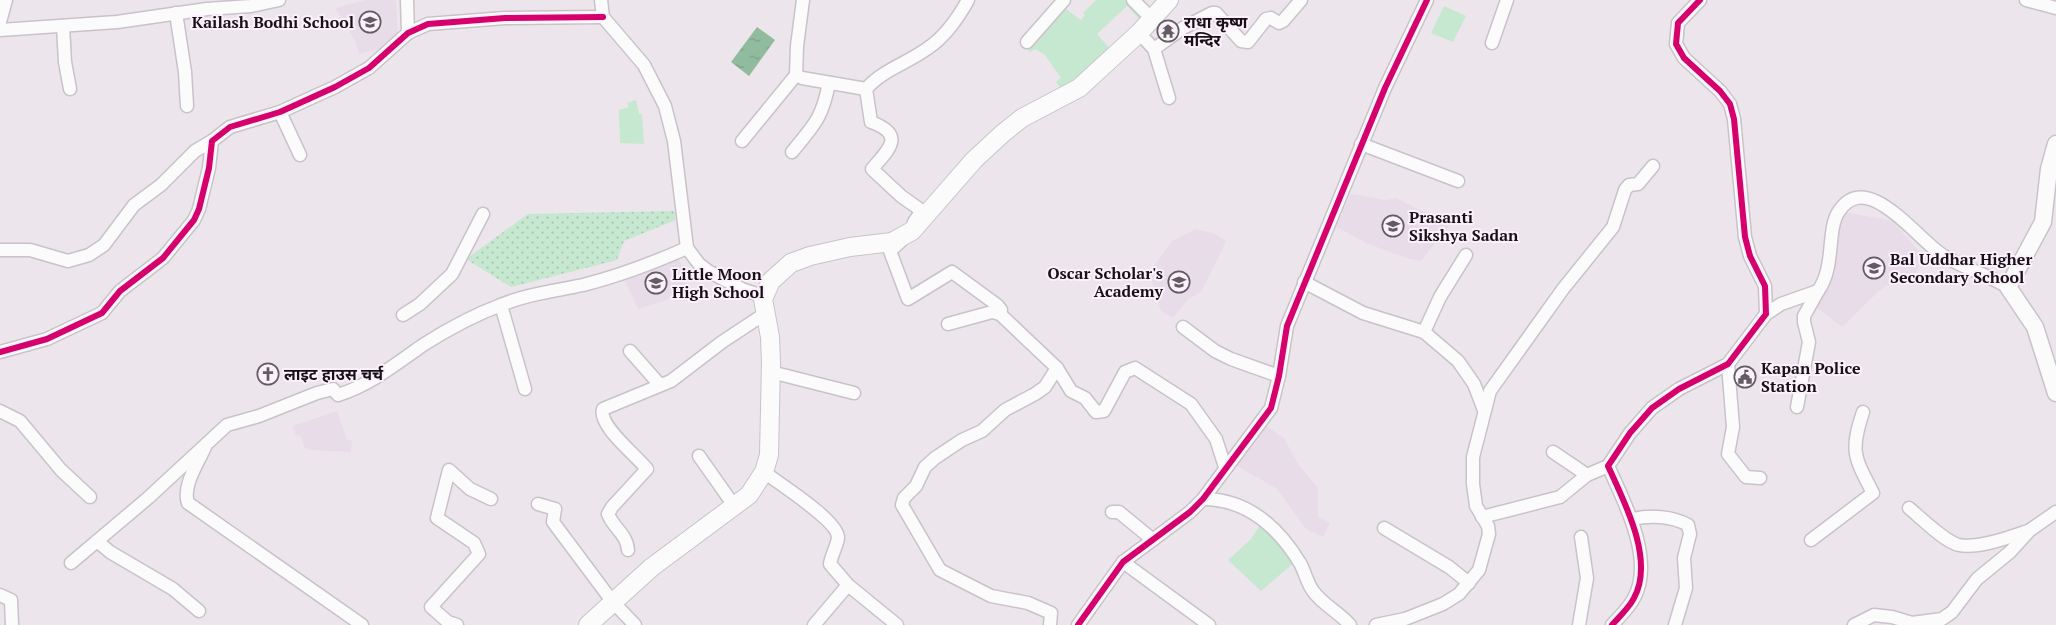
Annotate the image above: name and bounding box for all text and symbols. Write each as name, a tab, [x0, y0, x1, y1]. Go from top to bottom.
school or university icon: Kailash Bodhi School	[358, 10, 382, 34]
place label: Kailash Bodhi School	[192, 11, 354, 33]
place label: राधा कृष्ण मन्दिर	[1184, 11, 1249, 51]
temple icon: राधा कृष्ण मन्दिर	[1156, 19, 1180, 43]
place label: Prasanti Sikshya Sadan	[1409, 206, 1519, 246]
school or university icon: Prasanti Sikshya Sadan	[1381, 214, 1405, 238]
place label: Bal Uddhar Higher Secondary School	[1890, 248, 2032, 288]
school or university icon: Bal Uddhar Higher Secondary School	[1862, 256, 1886, 280]
place label: Oscar Scholar's Academy	[1047, 262, 1164, 302]
place label: Little Moon High School	[672, 263, 764, 303]
school or university icon: Oscar Scholar's Academy	[1167, 270, 1191, 294]
school or university icon: Little Moon High School	[644, 271, 668, 295]
place label: Kapan Police Station	[1761, 357, 1861, 397]
church icon: लाइट हाउस चर्च	[256, 362, 280, 386]
place label: लाइट हाउस चर्च	[284, 363, 384, 385]
public building icon: Kapan Police Station	[1733, 365, 1757, 389]

